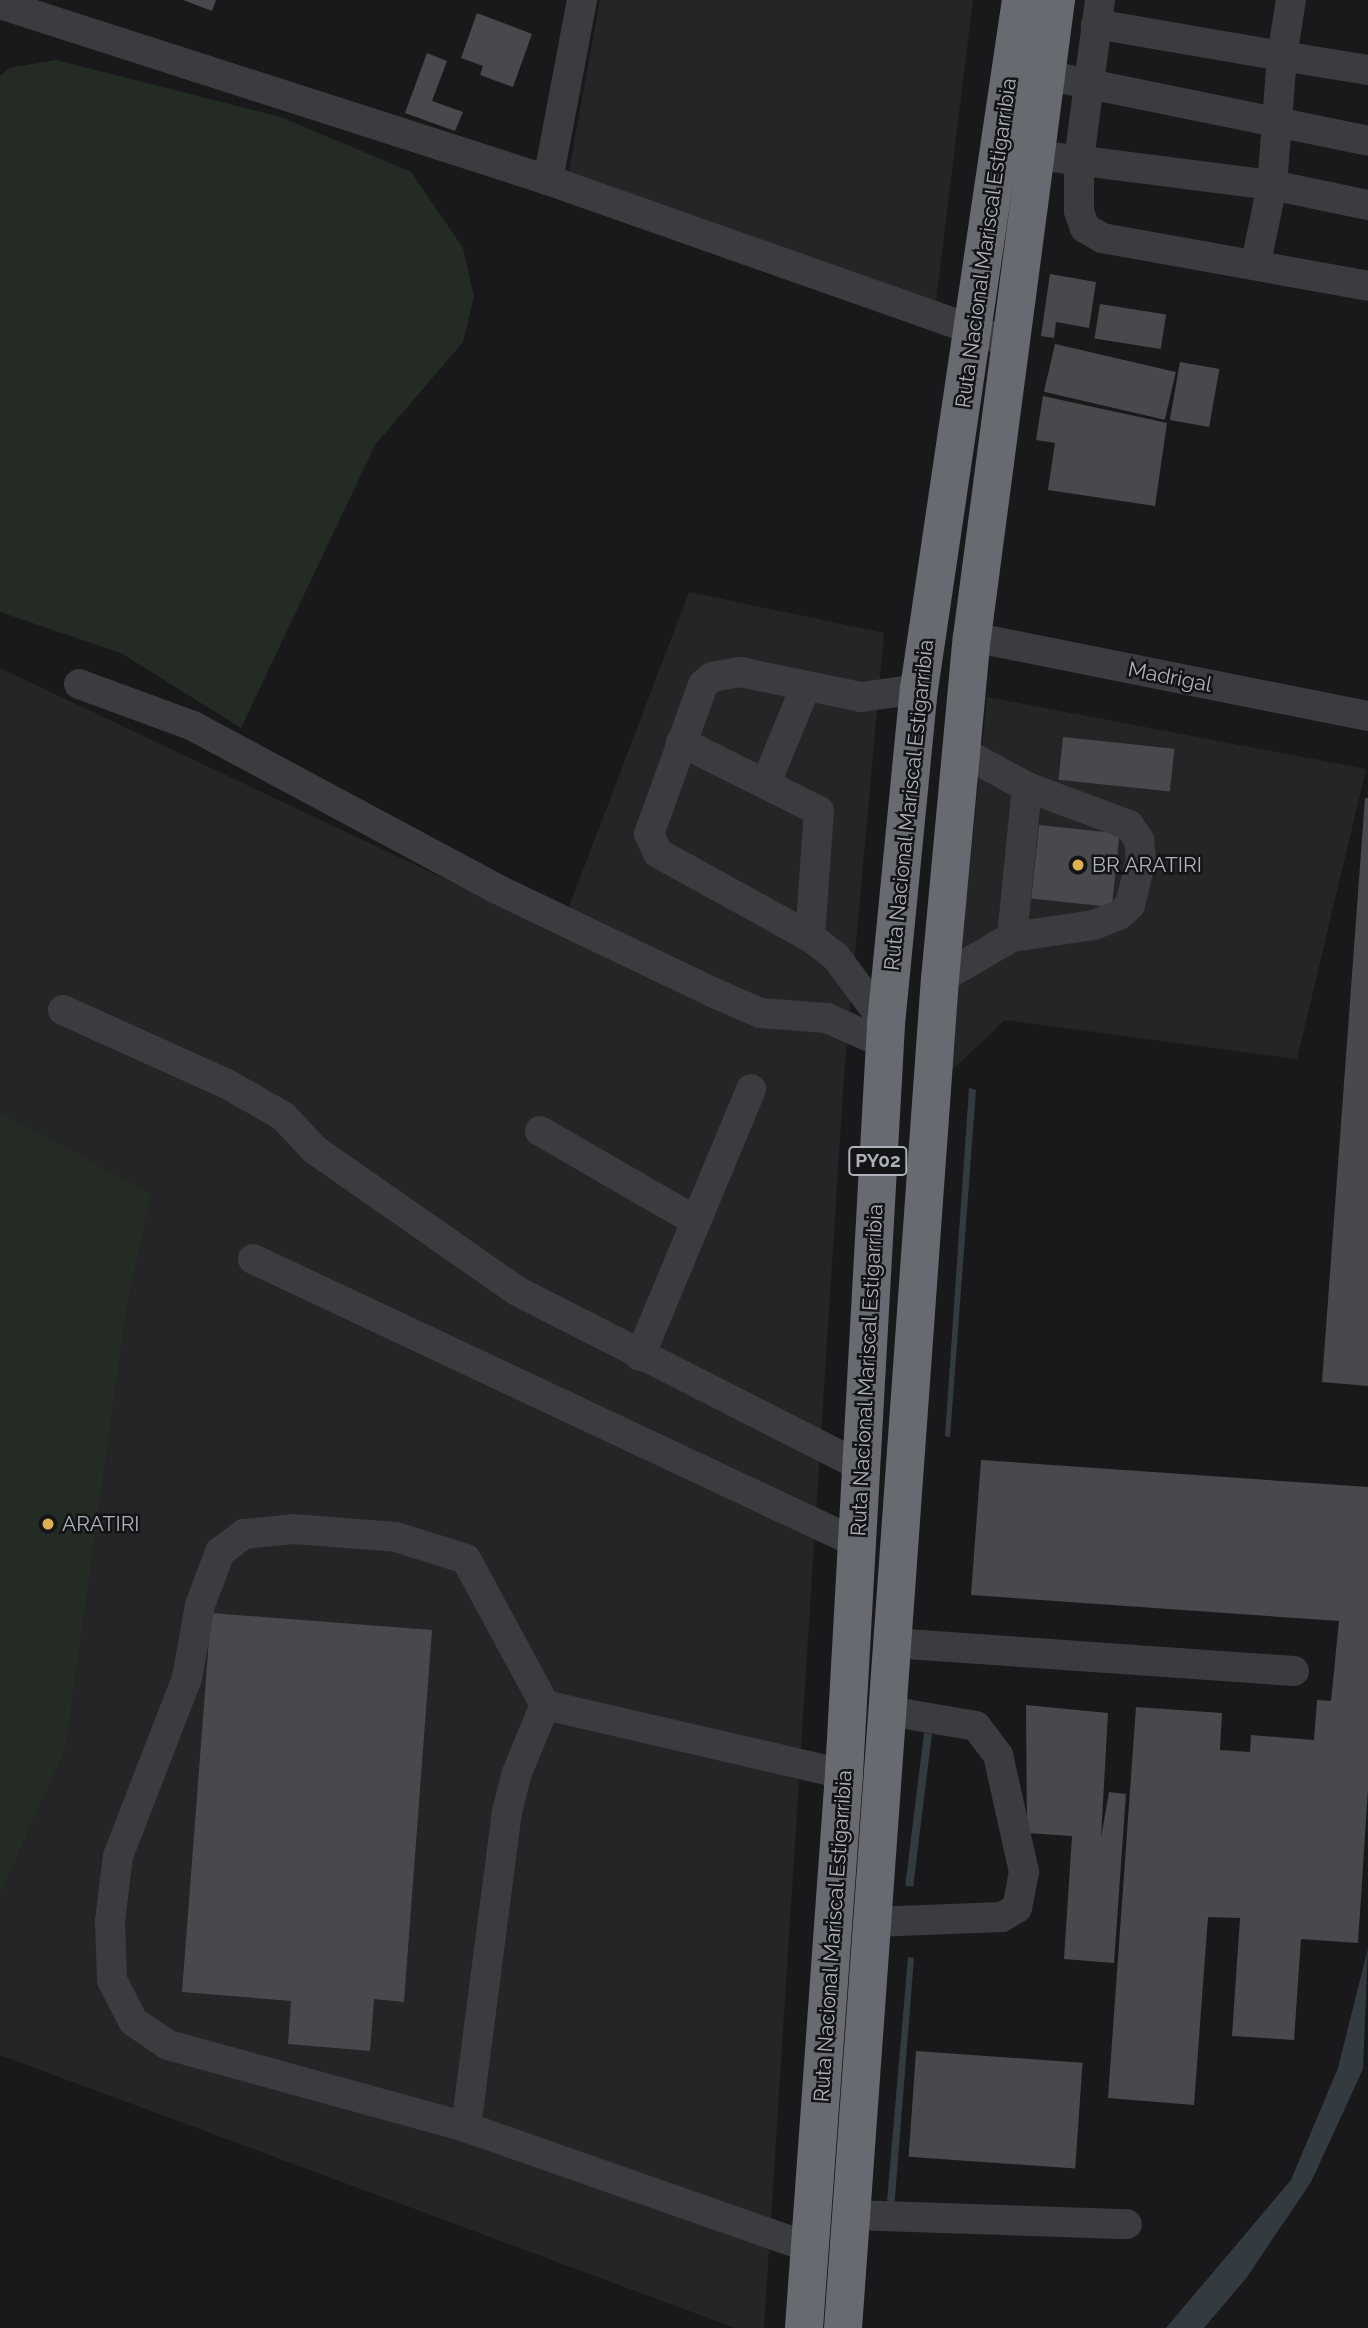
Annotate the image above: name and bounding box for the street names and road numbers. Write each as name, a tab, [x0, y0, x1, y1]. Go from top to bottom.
street label: Ruta Nacional Mariscal Estigarribia	[950, 76, 1022, 410]
street label: Ruta Nacional Mariscal Estigarribia	[879, 638, 939, 972]
street label: Madrigal	[1126, 657, 1214, 697]
road number: PY02	[848, 1146, 908, 1176]
street label: Ruta Nacional Mariscal Estigarribia	[846, 1203, 888, 1537]
street label: Ruta Nacional Mariscal Estigarribia	[809, 1769, 857, 2103]

